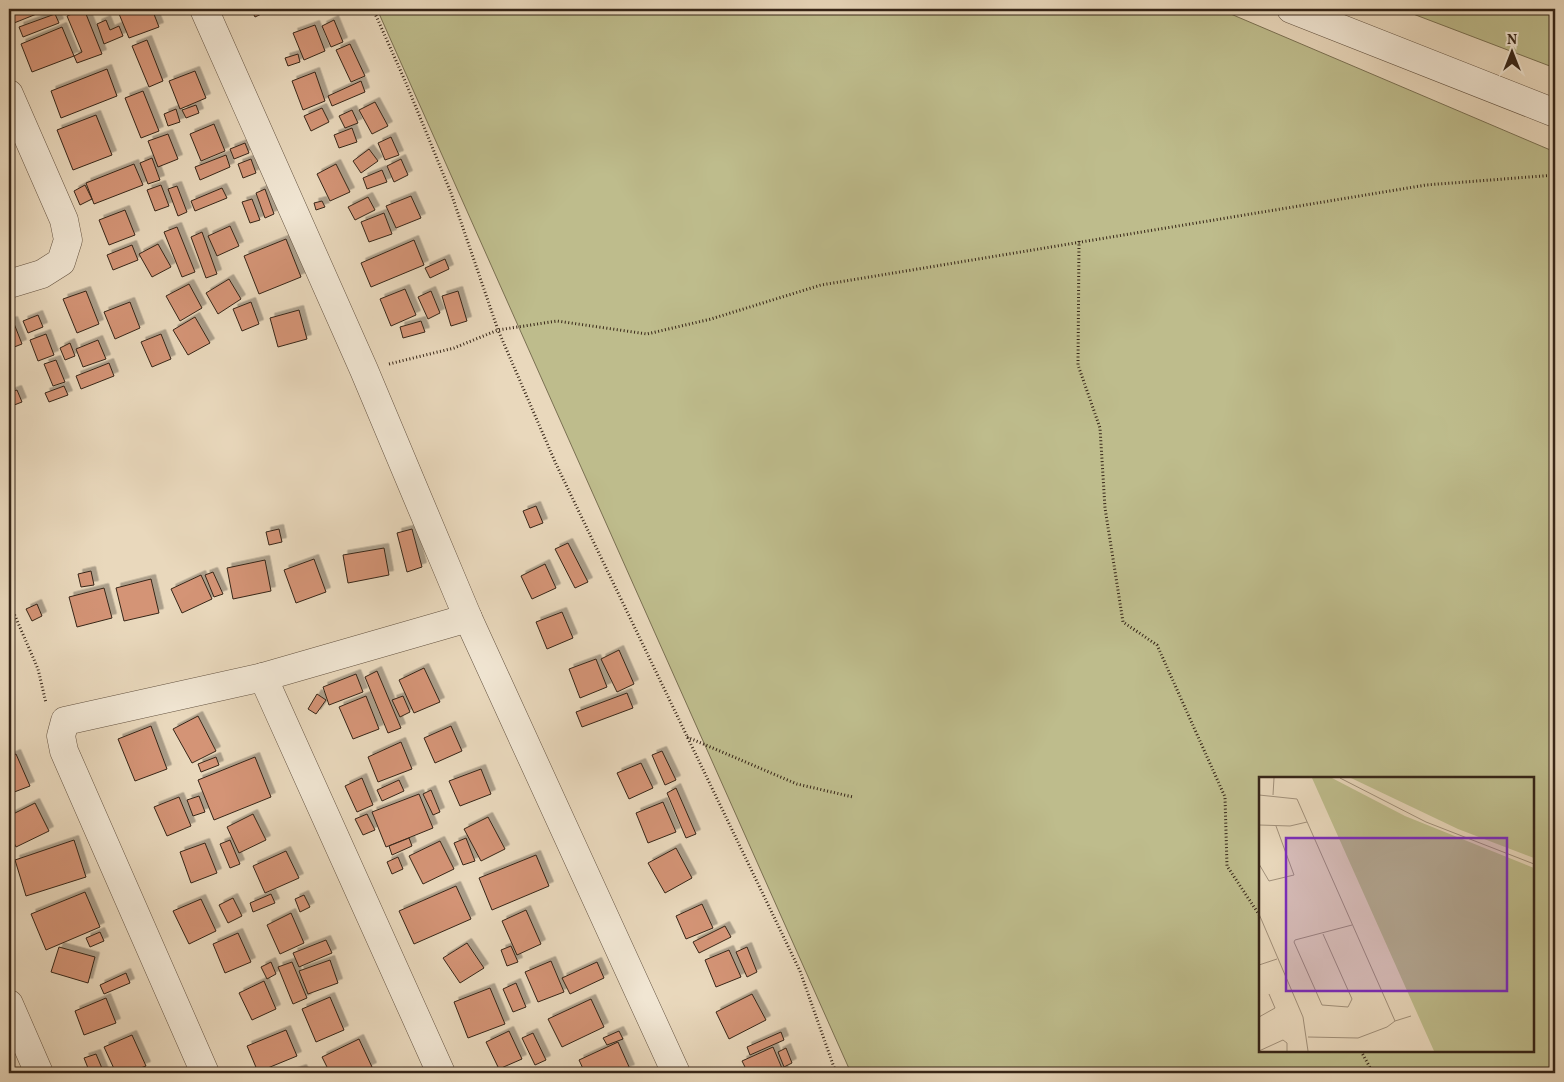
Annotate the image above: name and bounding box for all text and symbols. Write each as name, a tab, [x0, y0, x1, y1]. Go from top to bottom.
north arrow	[1486, 28, 1536, 78]
text: N	[1507, 31, 1517, 50]
inset map	[1259, 777, 1534, 1052]

